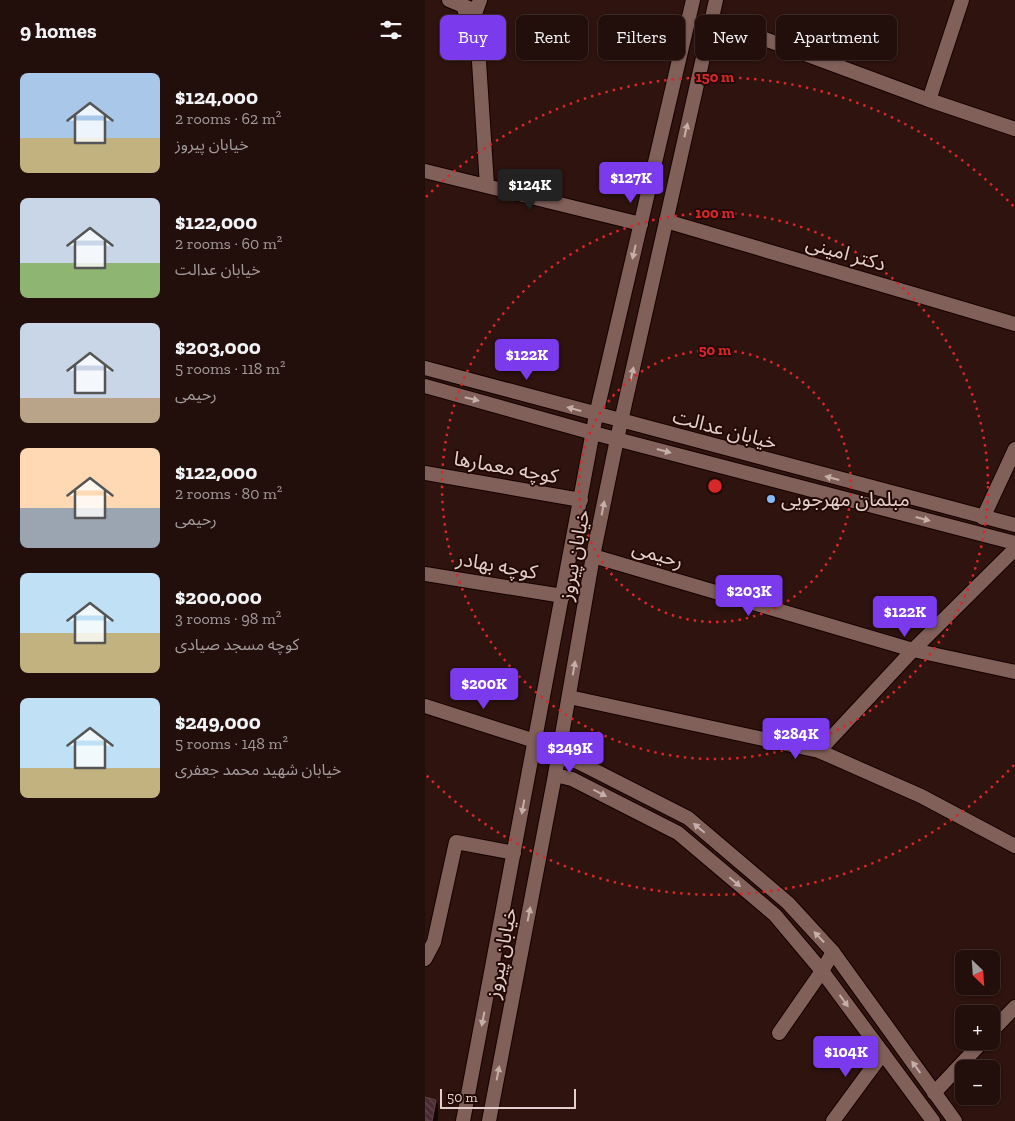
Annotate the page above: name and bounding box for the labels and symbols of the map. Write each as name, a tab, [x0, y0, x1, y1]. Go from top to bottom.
text: 150 m	[696, 68, 734, 86]
one-way arrow	[682, 123, 690, 138]
pin: $127K	[596, 162, 666, 204]
pin: $124K	[495, 168, 565, 211]
text: 100 m	[695, 204, 735, 222]
street label: دکتر امینی	[803, 230, 889, 276]
one-way arrow	[630, 245, 638, 260]
pin: $122K	[492, 338, 562, 381]
text: 50 m	[699, 341, 731, 359]
one-way arrow	[628, 366, 636, 382]
one-way arrow	[465, 395, 480, 403]
street label: خیابان عدالت	[670, 404, 780, 454]
one-way arrow	[566, 405, 581, 413]
street label: کوچه معمارها	[452, 446, 561, 489]
one-way arrow	[657, 447, 672, 455]
one-way arrow	[825, 474, 840, 482]
centre of rings	[706, 477, 724, 495]
place label: مبلمان مهرجویی	[781, 487, 910, 511]
marker: مبلمان مهرجویی	[765, 493, 777, 505]
one-way arrow	[599, 500, 607, 515]
street label: خیابان پیروز	[553, 507, 596, 604]
one-way arrow	[916, 515, 931, 523]
street label: رحیمی	[630, 535, 686, 573]
street label: کوچه بهادر	[453, 546, 540, 585]
pin: $203K	[714, 574, 784, 617]
pin: $122K	[870, 596, 940, 638]
one-way arrow	[571, 659, 579, 675]
pin: $200K	[449, 668, 519, 710]
pin: $284K	[761, 718, 831, 760]
pin: $249K	[535, 732, 605, 774]
one-way arrow	[593, 789, 607, 797]
one-way arrow	[519, 800, 527, 815]
one-way arrow	[693, 822, 705, 834]
one-way arrow	[728, 876, 741, 887]
street label: خیابان پیروز	[480, 905, 523, 1002]
one-way arrow	[525, 906, 533, 921]
one-way arrow	[813, 931, 825, 943]
north arrow	[955, 950, 1000, 995]
one-way arrow	[839, 994, 849, 1008]
one-way arrow	[479, 1011, 487, 1026]
pin: $104K	[811, 1036, 881, 1078]
one-way arrow	[911, 1060, 921, 1074]
one-way arrow	[495, 1065, 503, 1081]
scale bar	[440, 1086, 576, 1109]

